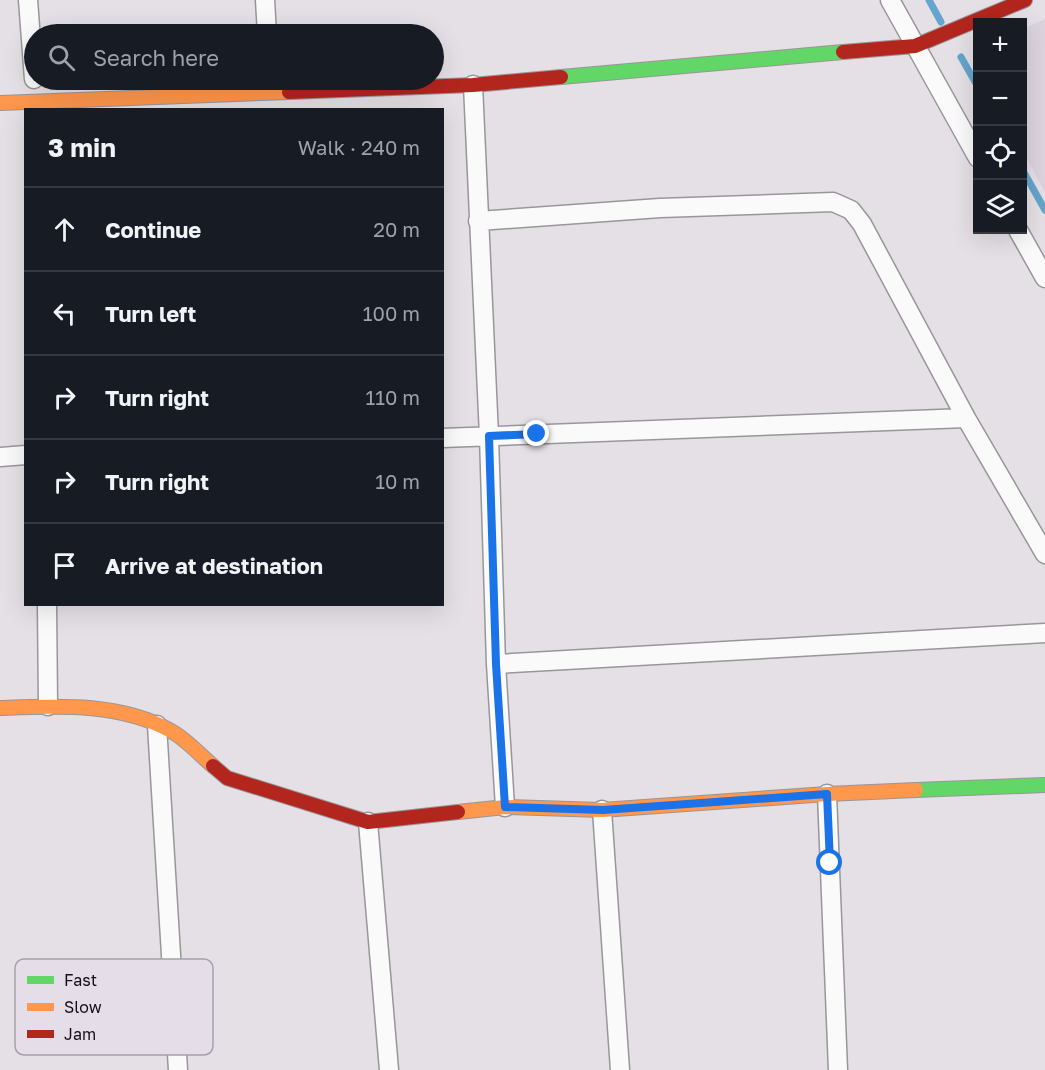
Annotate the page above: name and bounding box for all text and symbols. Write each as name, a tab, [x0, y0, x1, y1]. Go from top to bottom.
map controls	[973, 18, 1027, 234]
button: +	[973, 18, 1027, 72]
search box	[24, 24, 444, 90]
icon: search	[45, 41, 78, 74]
text: Search here	[93, 44, 219, 71]
button: −	[973, 72, 1027, 126]
button: locate	[973, 126, 1027, 180]
text: 3 min	[48, 132, 116, 163]
text: Walk · 240 m	[298, 135, 420, 159]
button: layers	[973, 180, 1027, 234]
icon: ahead	[48, 213, 81, 246]
text: Continue	[105, 216, 201, 243]
text: 20 m	[373, 217, 420, 241]
icon: left	[48, 297, 81, 330]
text: Turn left	[105, 300, 196, 327]
text: 100 m	[363, 301, 420, 325]
icon: right	[48, 381, 81, 414]
text: Turn right	[105, 384, 209, 411]
text: 110 m	[366, 385, 420, 409]
route end	[523, 420, 549, 446]
icon: right	[48, 465, 81, 498]
text: Turn right	[105, 468, 209, 495]
text: 10 m	[375, 469, 420, 493]
icon: arrive	[48, 549, 81, 582]
text: Arrive at destination	[105, 552, 323, 579]
route start	[816, 849, 842, 875]
legend	[15, 959, 213, 1055]
text: Fast	[64, 970, 97, 990]
text: Slow	[64, 997, 102, 1017]
text: Jam	[64, 1024, 96, 1044]

